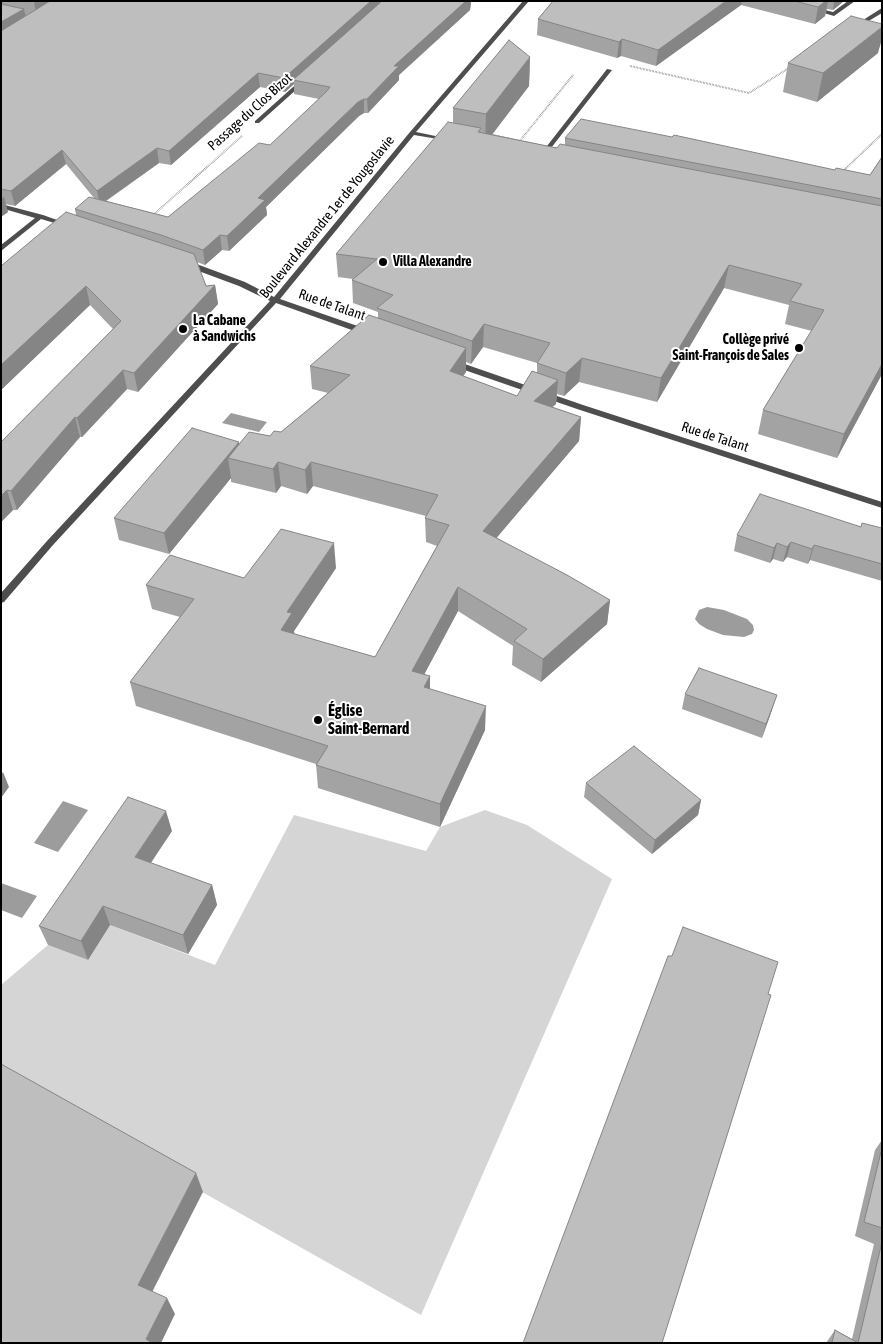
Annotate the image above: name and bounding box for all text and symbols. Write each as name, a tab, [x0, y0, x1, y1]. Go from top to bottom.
street label: Passage du Clos Bizot	[204, 70, 296, 154]
street label: Boulevard Alexandre 1er de Yougoslavie	[256, 132, 398, 302]
place label: Villa Alexandre	[393, 254, 472, 270]
marker: Villa Alexandre	[377, 256, 389, 268]
street label: Rue de Talant	[296, 286, 368, 324]
place label: La Cabane à Sandwichs	[193, 313, 256, 346]
marker: La Cabane à Sandwichs	[177, 323, 189, 335]
place label: Collège privé Saint-François de Sales	[673, 332, 789, 364]
marker: Collège privé Saint-François de Sales	[793, 342, 805, 354]
street label: Rue de Talant	[679, 418, 751, 456]
place label: Église Saint-Bernard	[328, 701, 409, 739]
marker: Église Saint-Bernard	[312, 714, 324, 726]

